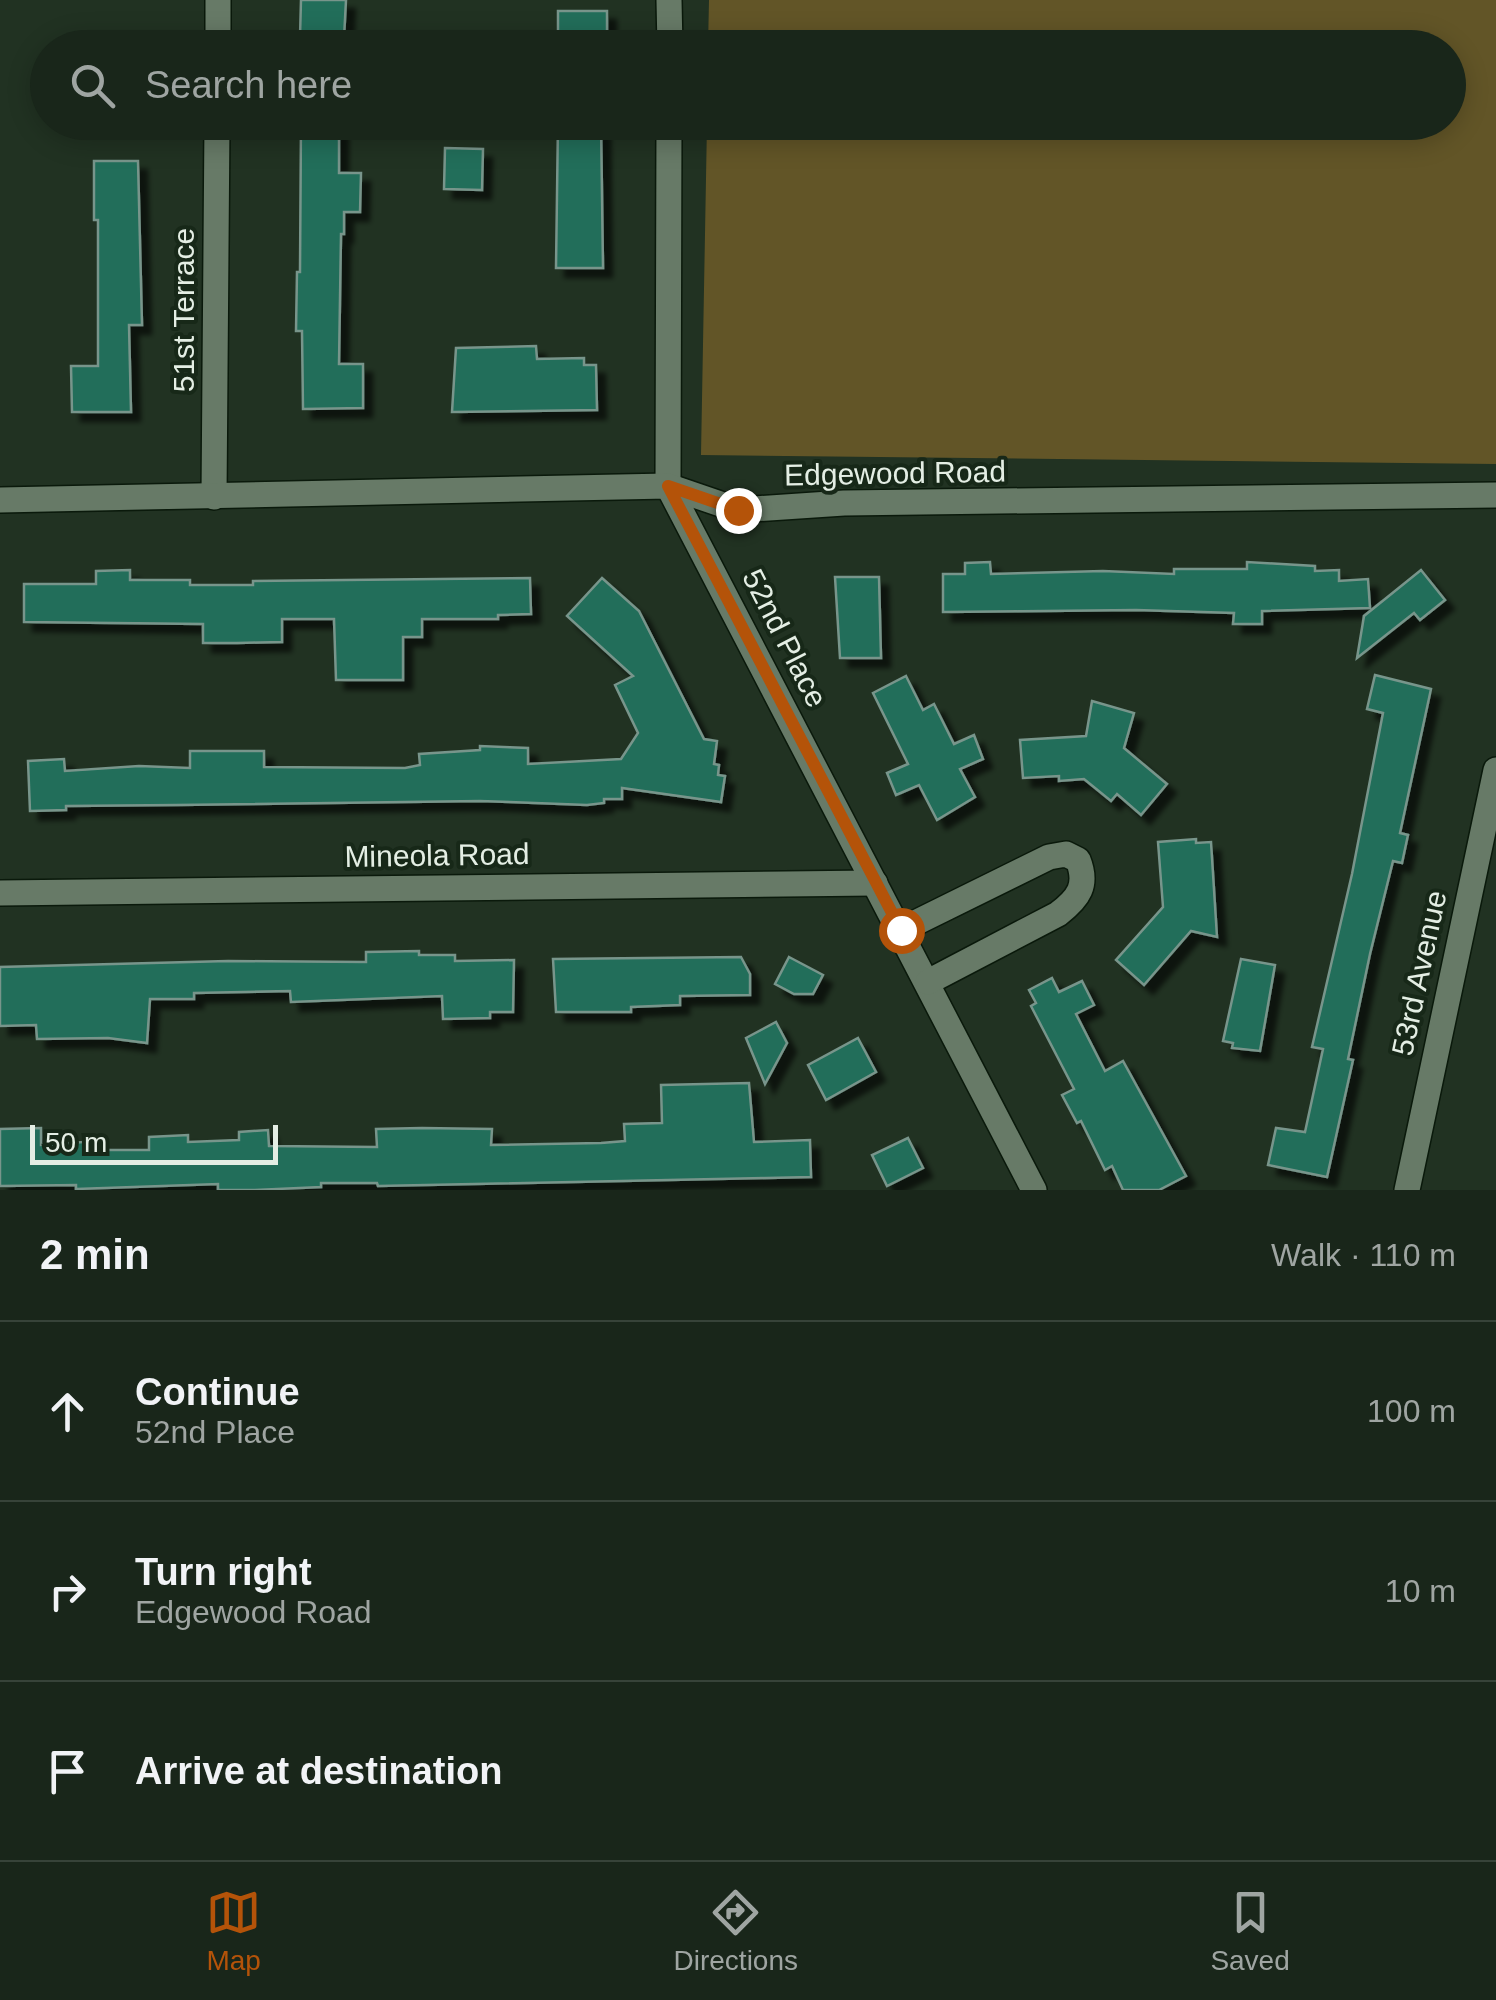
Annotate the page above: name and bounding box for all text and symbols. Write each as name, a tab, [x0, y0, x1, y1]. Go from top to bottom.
search box	[30, 30, 1466, 140]
icon: search	[65, 58, 120, 113]
text: Search here	[145, 64, 352, 106]
street label: 51st Terrace	[167, 228, 200, 392]
street label: Edgewood Road	[784, 455, 1006, 491]
route end	[716, 488, 762, 534]
street label: 52nd Place	[736, 564, 834, 712]
street label: Mineola Road	[344, 837, 530, 873]
street label: 53rd Avenue	[1385, 887, 1453, 1059]
route start	[879, 908, 925, 954]
scale bar	[30, 1120, 278, 1164]
text: 50 m	[45, 1127, 107, 1158]
text: 2 min	[40, 1231, 150, 1278]
text: Walk · 110 m	[1271, 1237, 1456, 1273]
text: Continue	[135, 1371, 300, 1413]
icon: ahead	[40, 1384, 95, 1439]
text: 100 m	[1367, 1393, 1456, 1429]
text: 52nd Place	[135, 1414, 295, 1450]
text: Turn right	[135, 1551, 312, 1593]
icon: right	[40, 1564, 95, 1619]
text: 10 m	[1385, 1573, 1456, 1609]
text: Edgewood Road	[135, 1594, 372, 1630]
icon: arrive	[40, 1744, 95, 1799]
text: Arrive at destination	[135, 1750, 502, 1792]
tab: Map	[206, 1885, 261, 1977]
tab: Directions	[674, 1885, 798, 1977]
tab: Saved	[1210, 1885, 1290, 1977]

